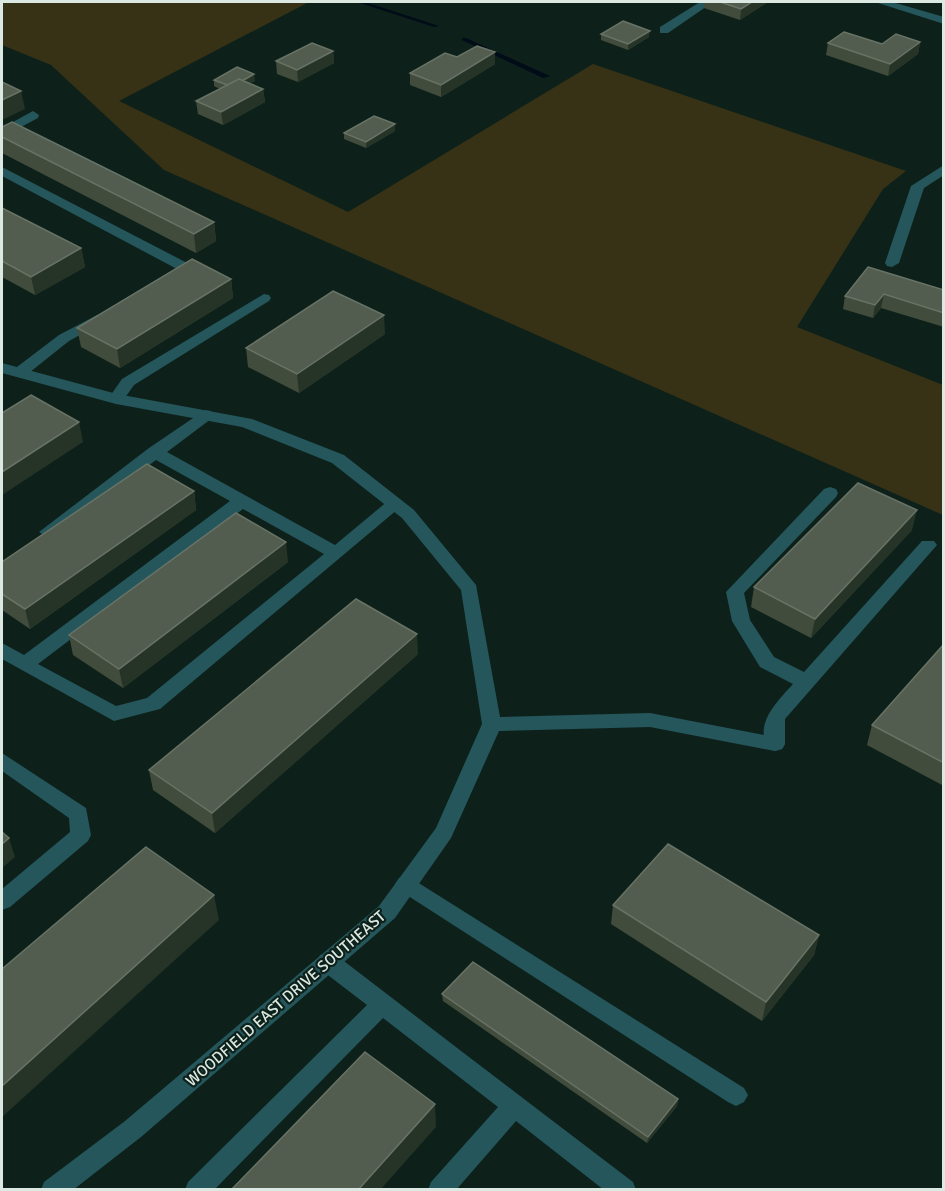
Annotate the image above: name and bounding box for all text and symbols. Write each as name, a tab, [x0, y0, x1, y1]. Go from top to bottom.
street label: WOODFIELD EAST DRIVE SOUTHEAST	[182, 906, 390, 1091]

